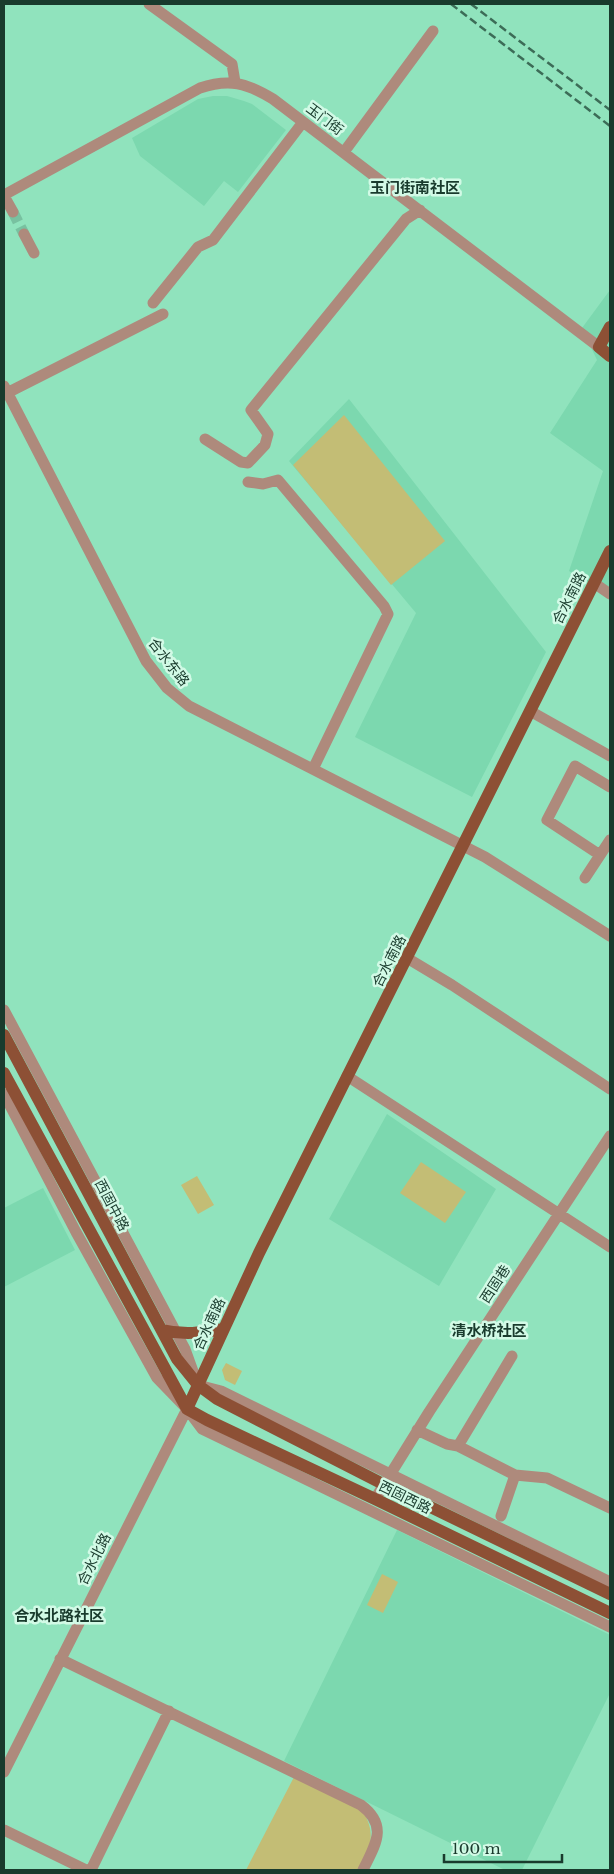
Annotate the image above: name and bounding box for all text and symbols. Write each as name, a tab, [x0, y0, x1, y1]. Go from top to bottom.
street label: 玉门街	[303, 99, 347, 139]
district label: 玉门街南社区	[370, 178, 460, 197]
street label: 合水南路	[548, 569, 590, 627]
street label: 合水东路	[145, 634, 193, 690]
street label: 合水南路	[368, 932, 410, 990]
street label: 西固中路	[91, 1176, 133, 1234]
street label: 西固巷	[476, 1261, 514, 1307]
street label: 合水南路	[189, 1295, 229, 1353]
district label: 清水桥社区	[451, 1321, 527, 1340]
street label: 西固西路	[376, 1477, 434, 1517]
street label: 合水北路	[73, 1530, 115, 1588]
district label: 合水北路社区	[14, 1606, 104, 1625]
scale bar	[444, 1832, 562, 1864]
text: 100 m	[452, 1839, 501, 1858]

